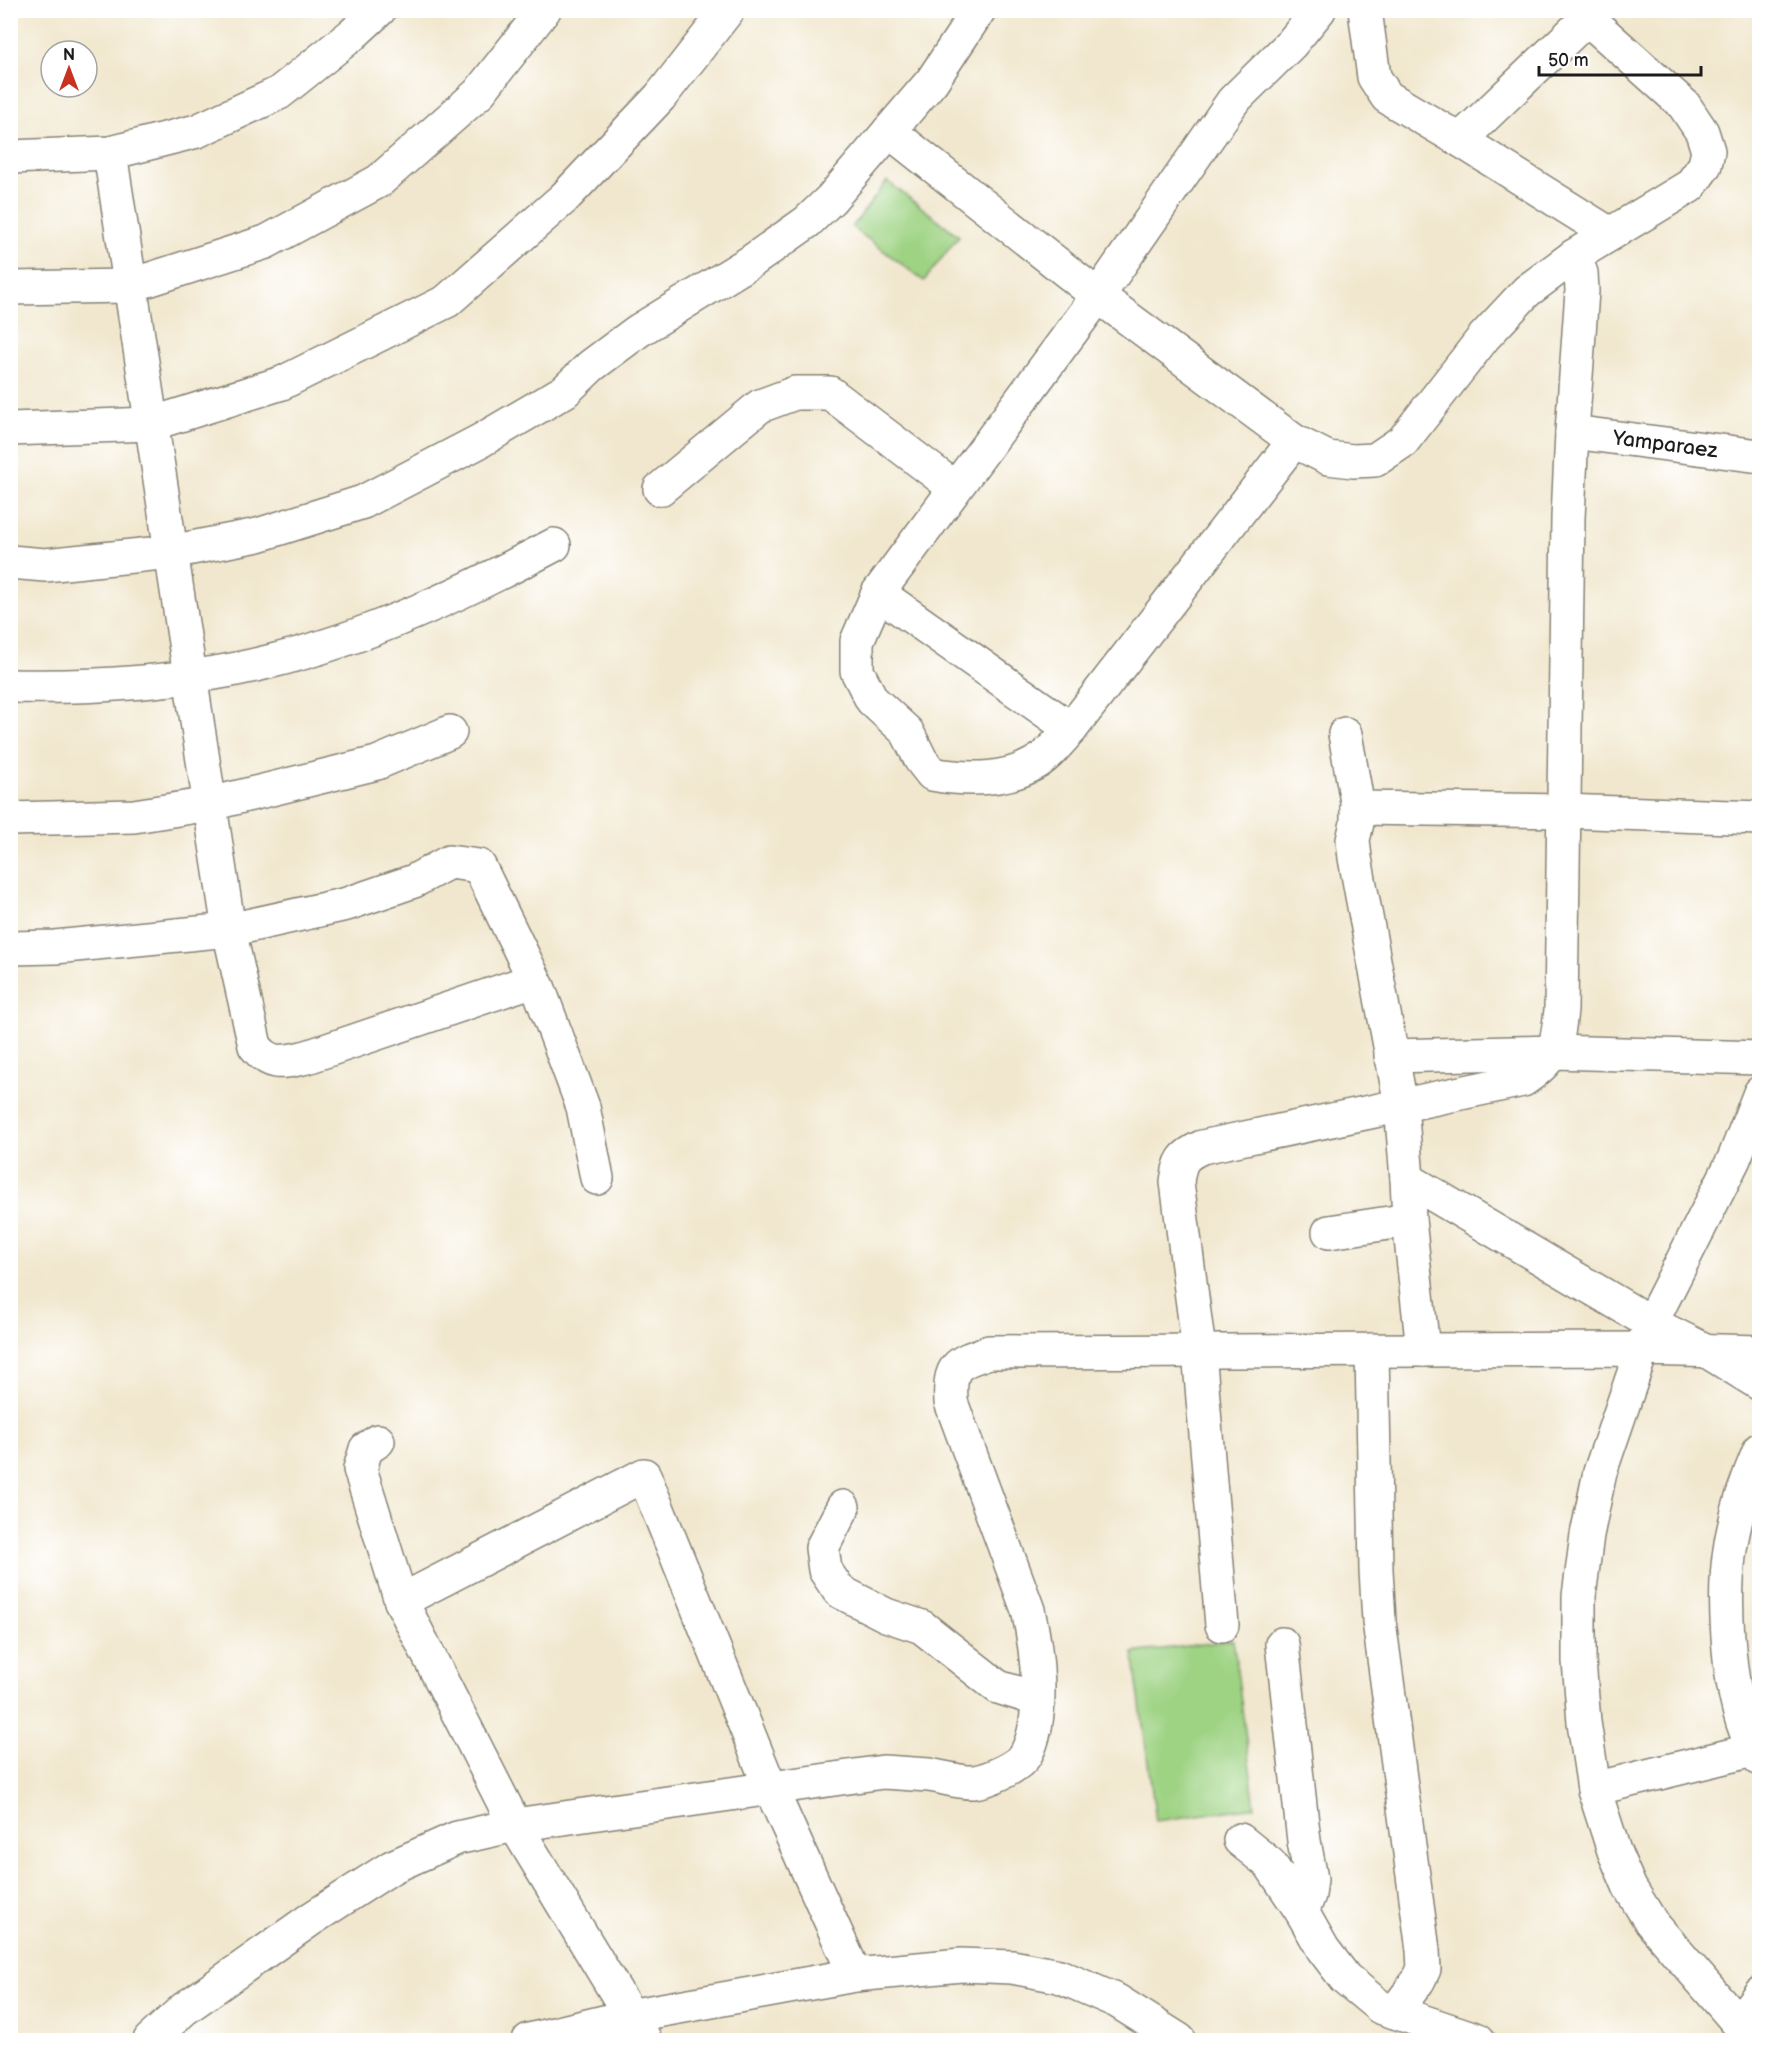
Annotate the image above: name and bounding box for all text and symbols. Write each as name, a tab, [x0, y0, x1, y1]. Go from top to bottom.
north arrow	[39, 39, 99, 99]
scale bar	[1539, 39, 1701, 77]
text: N	[63, 46, 75, 65]
text: 50 m	[1548, 50, 1589, 71]
street label: Yamparaez	[1610, 425, 1720, 464]

